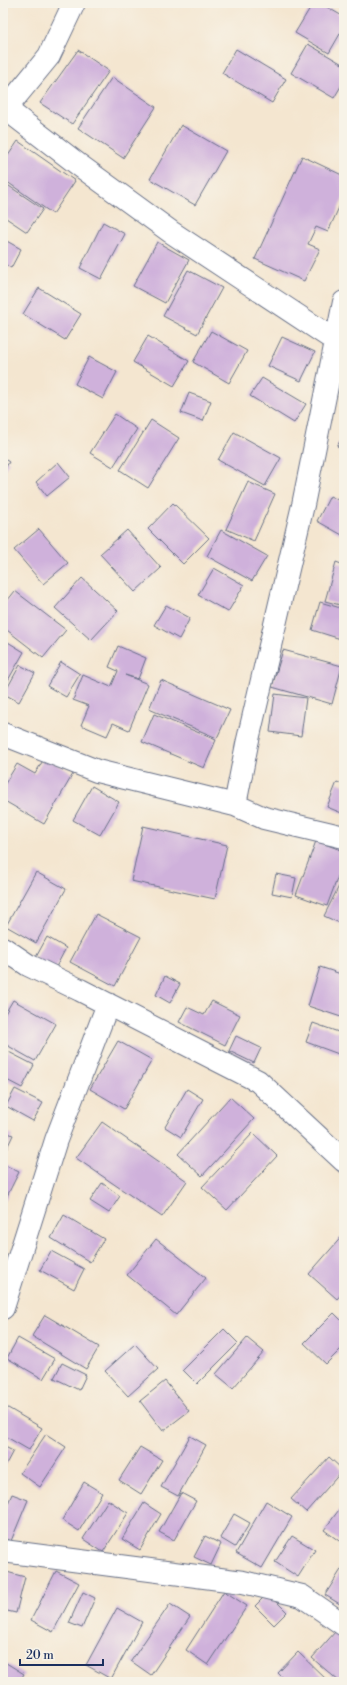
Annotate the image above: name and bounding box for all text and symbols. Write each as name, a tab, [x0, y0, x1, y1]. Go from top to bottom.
scale bar	[20, 1641, 103, 1667]
text: 20 m	[26, 1648, 54, 1663]

